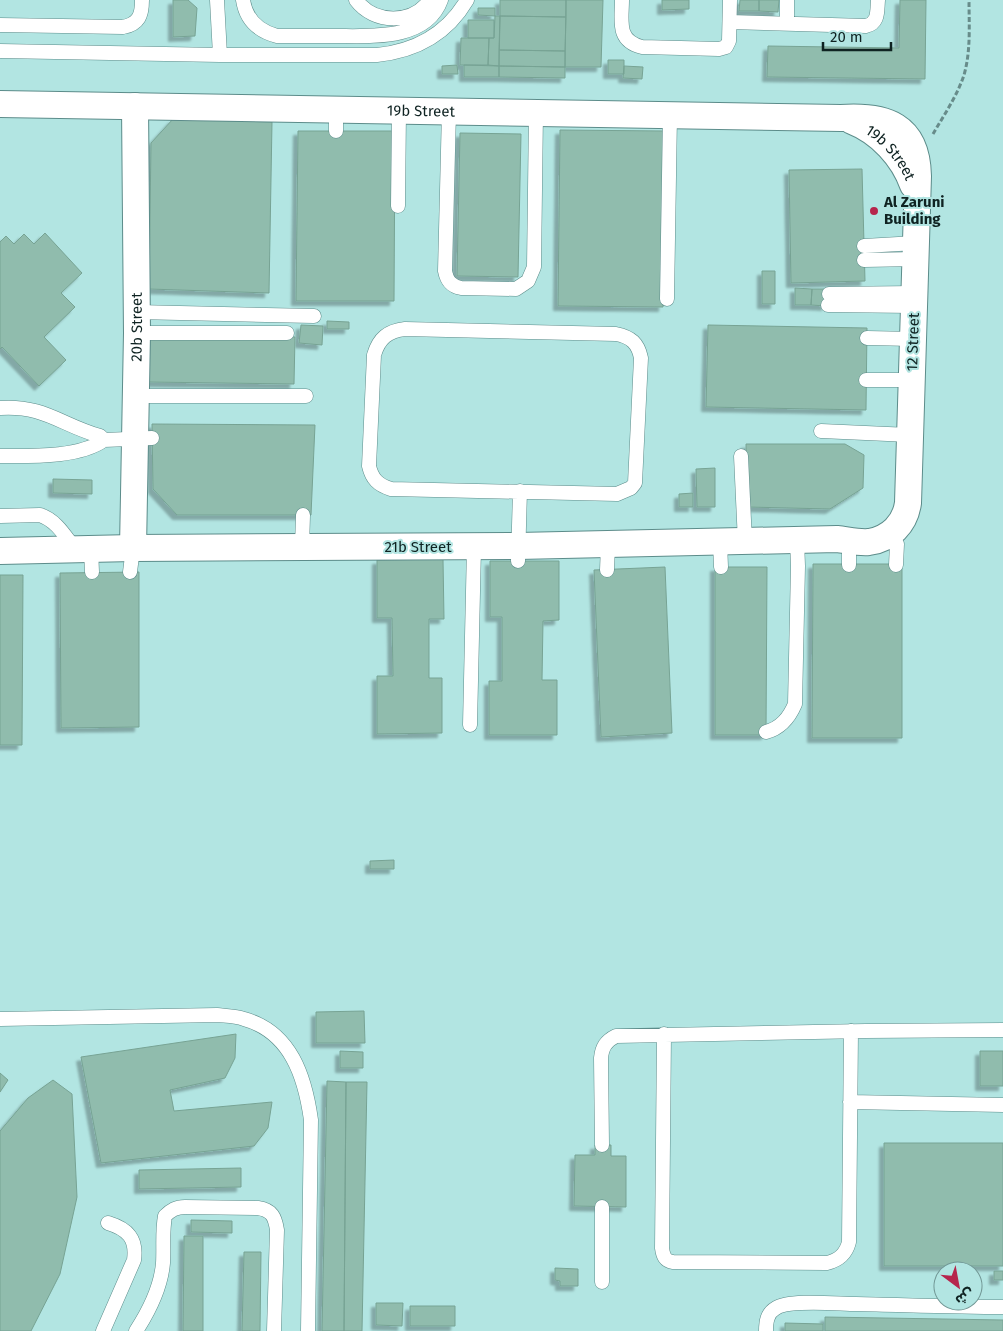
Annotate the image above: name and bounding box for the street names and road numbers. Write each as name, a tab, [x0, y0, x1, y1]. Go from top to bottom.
street label: 19b Street	[387, 101, 456, 121]
street label: 19b Street	[862, 121, 919, 184]
street label: 20b Street	[127, 292, 146, 362]
street label: 12 Street	[903, 312, 923, 372]
street label: 21b Street	[384, 538, 452, 556]

